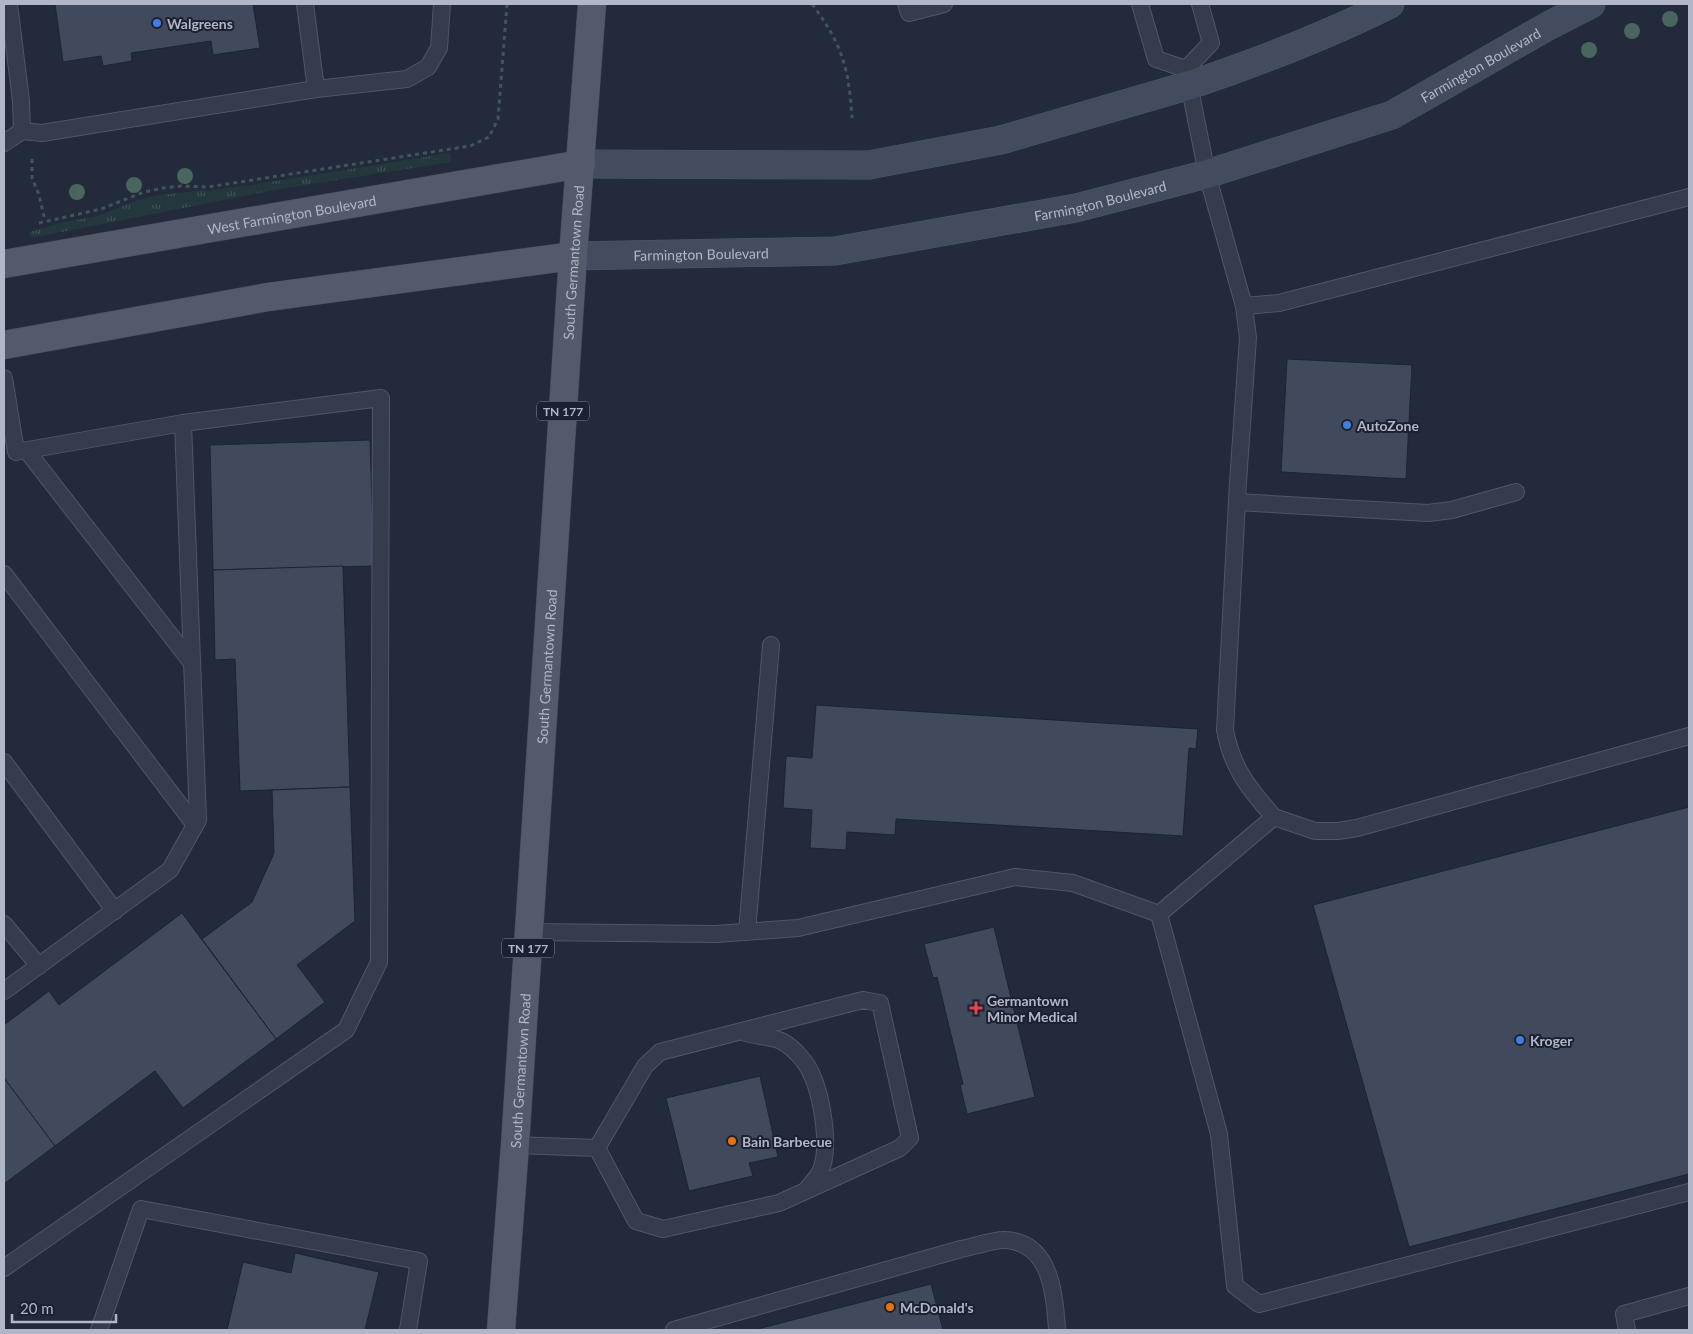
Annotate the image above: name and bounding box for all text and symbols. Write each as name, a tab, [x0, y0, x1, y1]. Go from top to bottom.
place label: Walgreens	[167, 15, 233, 32]
marker: Walgreens	[151, 17, 163, 29]
street label: Farmington Boulevard	[1417, 24, 1543, 106]
street label: Farmington Boulevard	[1033, 176, 1168, 224]
street label: South Germantown Road	[559, 184, 587, 340]
street label: West Farmington Boulevard	[206, 191, 377, 237]
street label: Farmington Boulevard	[633, 244, 769, 263]
road number: TN 177	[537, 402, 589, 421]
place label: AutoZone	[1356, 417, 1419, 434]
marker: AutoZone	[1341, 419, 1353, 431]
street label: South Germantown Road	[533, 589, 560, 744]
road number: TN 177	[502, 938, 554, 958]
place label: Germantown Minor Medical	[987, 992, 1077, 1025]
street label: South Germantown Road	[506, 993, 533, 1149]
marker: Germantown Minor Medical	[969, 1001, 983, 1015]
place label: Kroger	[1530, 1032, 1573, 1049]
marker: Kroger	[1514, 1034, 1526, 1046]
place label: Bain Barbecue	[742, 1133, 833, 1150]
marker: Bain Barbecue	[726, 1135, 738, 1147]
scale bar	[12, 1292, 116, 1324]
text: 20 m	[20, 1299, 54, 1317]
place label: McDonald's	[900, 1299, 974, 1316]
marker: McDonald's	[884, 1301, 896, 1313]

